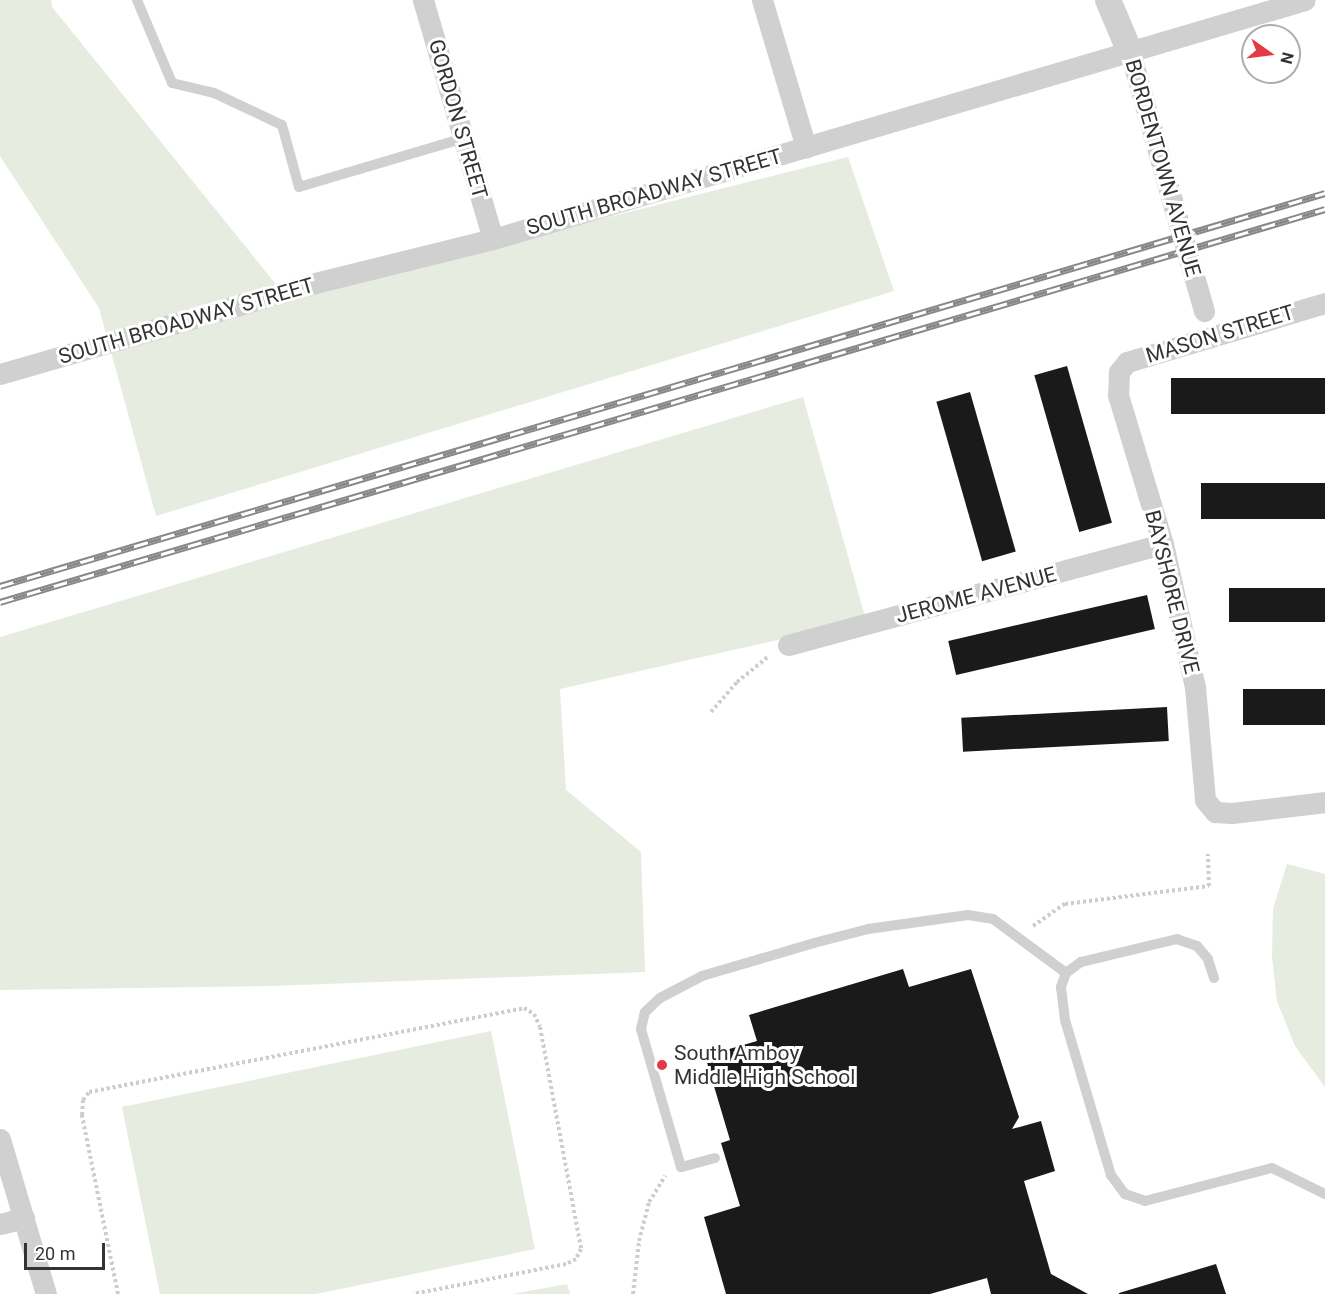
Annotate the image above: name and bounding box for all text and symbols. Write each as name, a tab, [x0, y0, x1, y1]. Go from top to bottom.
north arrow	[1241, 24, 1301, 84]
street label: GORDON STREET	[423, 36, 493, 202]
text: N	[1276, 50, 1298, 66]
street label: BORDENTOWN AVENUE	[1120, 56, 1206, 280]
street label: SOUTH BROADWAY STREET	[524, 143, 784, 241]
street label: SOUTH BROADWAY STREET	[56, 272, 316, 370]
street label: MASON STREET	[1143, 299, 1297, 369]
street label: BAYSHORE DRIVE	[1139, 507, 1205, 677]
street label: JEROME AVENUE	[893, 561, 1059, 629]
place label: South Amboy Middle High School	[674, 1040, 855, 1090]
marker: South Amboy Middle High School	[655, 1058, 669, 1072]
scale bar	[27, 1231, 108, 1269]
text: 20 m	[35, 1243, 75, 1264]

